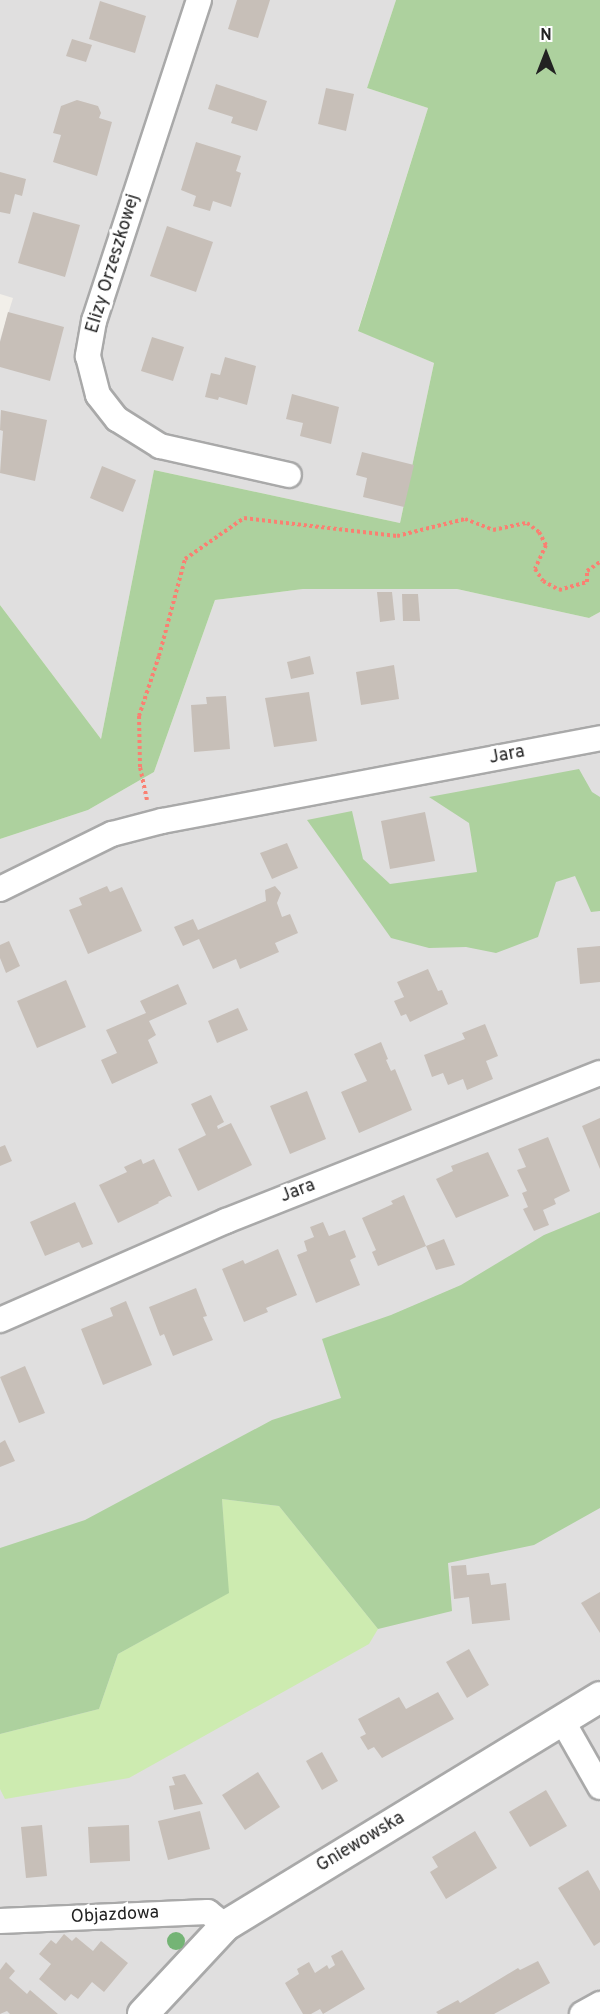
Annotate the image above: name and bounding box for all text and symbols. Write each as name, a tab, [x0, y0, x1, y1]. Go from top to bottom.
north arrow	[516, 24, 576, 84]
text: N	[540, 26, 552, 46]
street label: Elizy Orzeszkowej	[83, 192, 145, 336]
street label: Jara	[487, 742, 527, 770]
street label: Jara	[277, 1176, 319, 1208]
street label: Gniewowska	[313, 1808, 409, 1878]
street label: Objazdowa	[70, 1903, 160, 1929]

